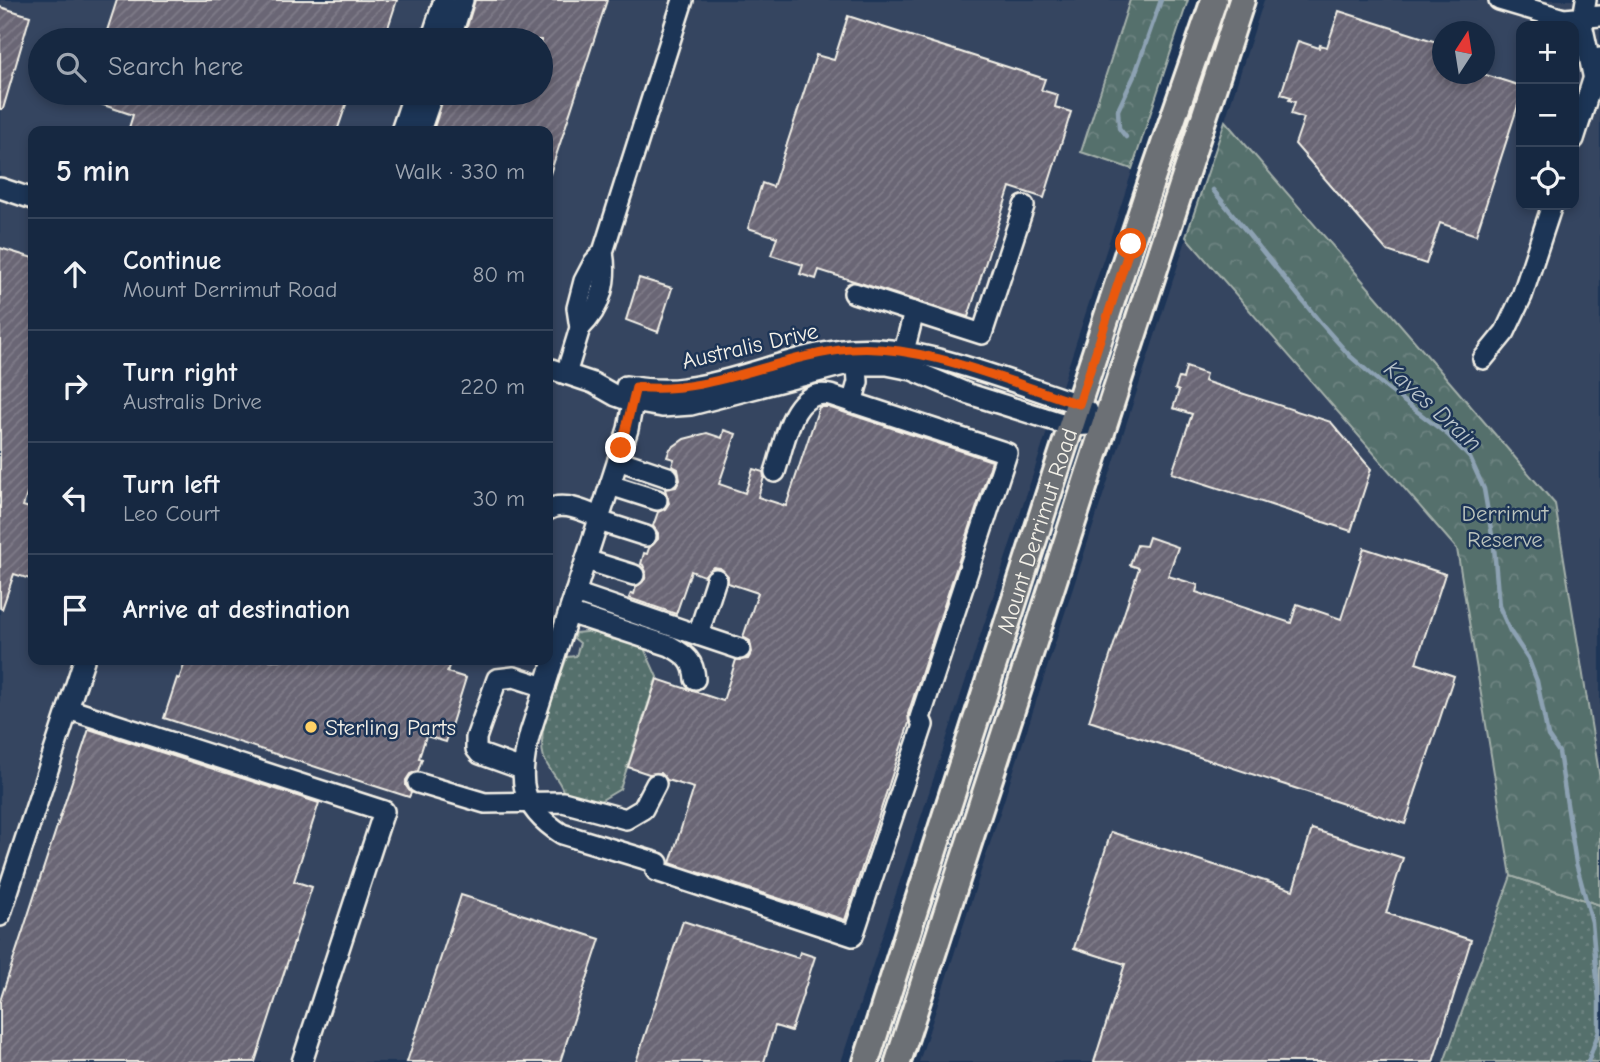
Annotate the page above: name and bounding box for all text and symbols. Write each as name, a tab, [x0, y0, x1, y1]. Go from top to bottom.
north arrow	[1432, 21, 1495, 84]
map controls	[1516, 21, 1579, 210]
button: +	[1516, 21, 1579, 84]
search box	[28, 28, 553, 105]
icon: search	[52, 48, 90, 86]
text: Search here	[108, 52, 243, 82]
button: −	[1516, 84, 1579, 147]
button: locate	[1516, 147, 1579, 210]
text: 5 min	[56, 154, 130, 189]
text: Walk · 330 m	[395, 158, 525, 185]
route start	[1115, 228, 1146, 259]
text: Continue	[123, 246, 221, 276]
icon: ahead	[56, 255, 94, 293]
text: 80 m	[472, 261, 525, 288]
text: Mount Derrimut Road	[123, 276, 337, 303]
street label: Australis Drive	[679, 317, 821, 375]
water label: Kayes Drain	[1378, 355, 1488, 457]
text: Turn right	[123, 358, 237, 388]
icon: right	[56, 367, 94, 405]
text: 220 m	[460, 373, 525, 400]
text: Australis Drive	[123, 388, 262, 415]
street label: Mount Derrimut Road	[991, 425, 1083, 637]
route end	[605, 432, 636, 463]
text: Turn left	[123, 470, 220, 500]
icon: left	[56, 479, 94, 517]
text: 30 m	[473, 485, 525, 512]
text: Leo Court	[123, 500, 219, 527]
park label: Derrimut Reserve	[1462, 500, 1550, 553]
icon: arrive	[56, 591, 94, 629]
text: Arrive at destination	[123, 595, 350, 625]
place label: Sterling Parts	[325, 714, 456, 741]
marker: Sterling Parts	[303, 719, 319, 735]

